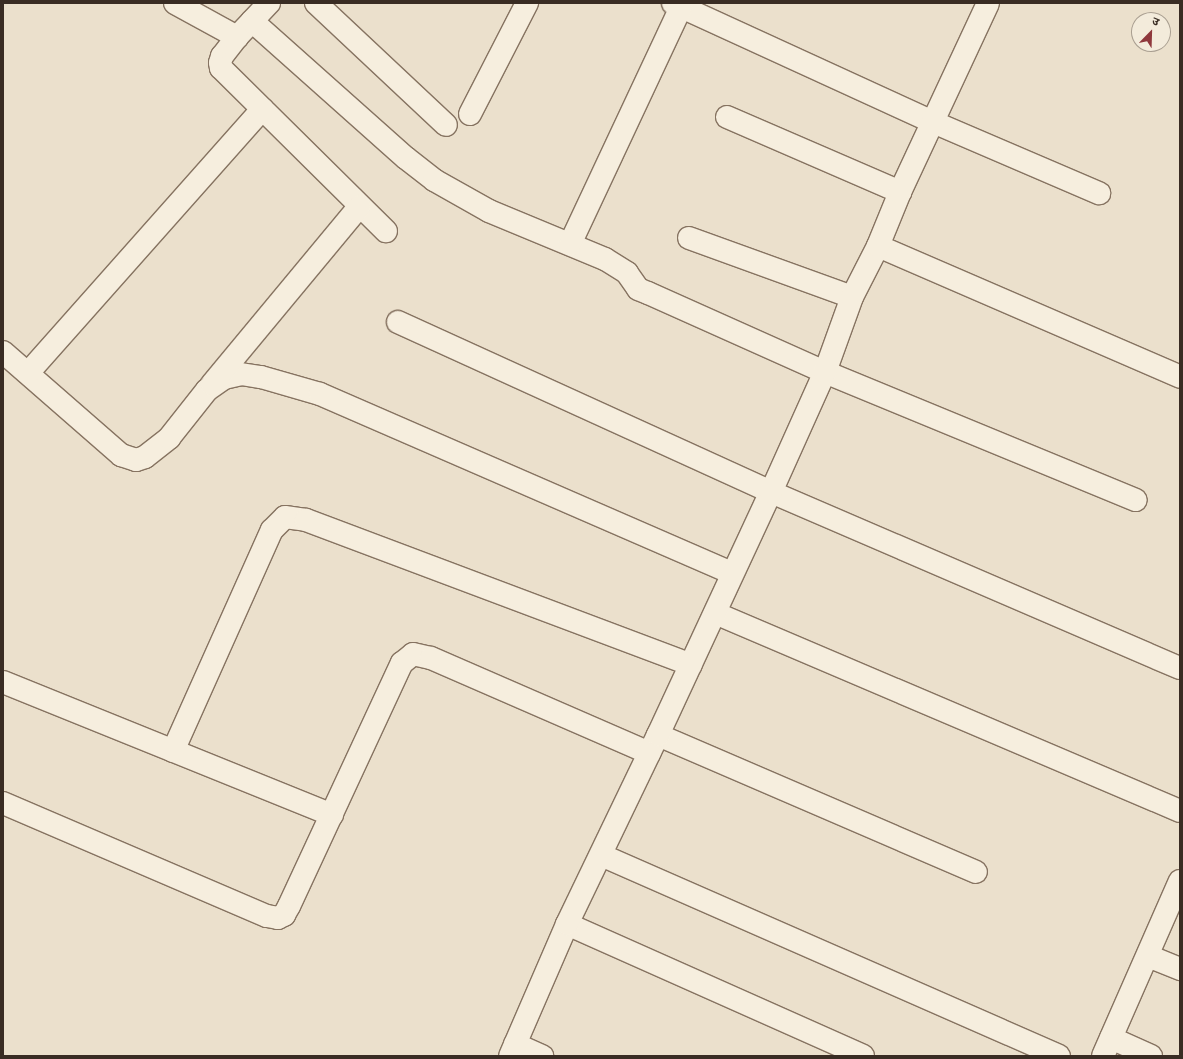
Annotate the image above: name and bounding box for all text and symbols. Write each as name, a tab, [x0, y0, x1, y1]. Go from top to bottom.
north arrow	[1131, 12, 1171, 52]
text: उ	[1150, 14, 1161, 29]

